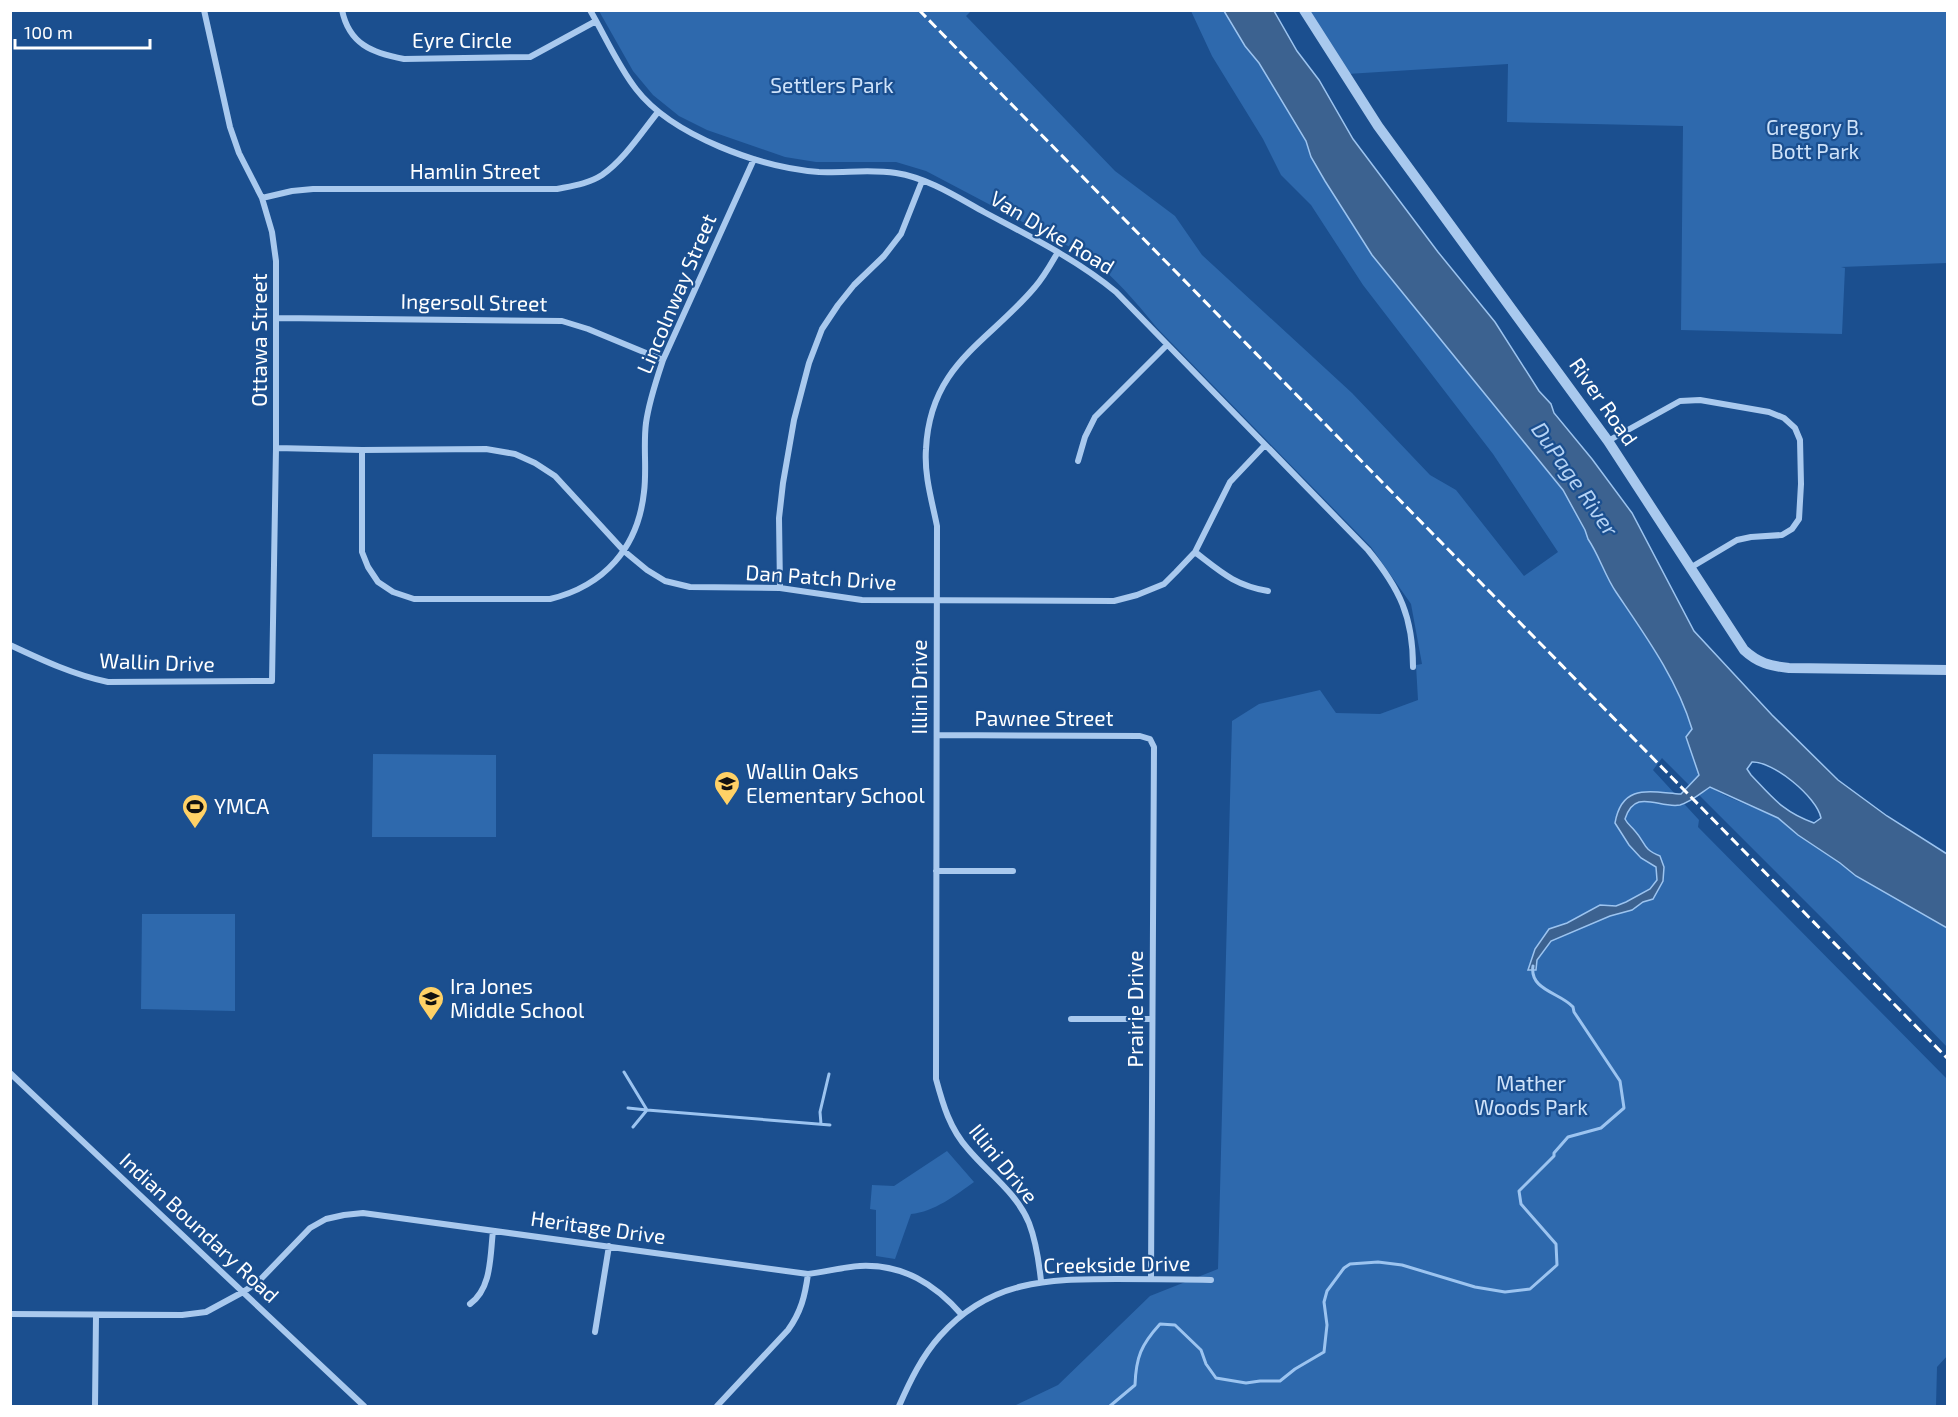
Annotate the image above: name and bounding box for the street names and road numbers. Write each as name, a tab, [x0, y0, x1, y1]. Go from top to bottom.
street label: Eyre Circle	[412, 27, 512, 52]
street label: Hamlin Street	[410, 158, 540, 183]
street label: Van Dyke Road	[986, 185, 1119, 279]
street label: Lincolnway Street	[631, 210, 721, 377]
street label: Ottawa Street	[246, 273, 271, 407]
street label: Ingersoll Street	[401, 288, 548, 315]
street label: River Road	[1565, 352, 1644, 450]
street label: Dan Patch Drive	[745, 559, 897, 594]
street label: Illini Drive	[906, 639, 931, 735]
street label: Wallin Drive	[99, 647, 215, 676]
street label: Pawnee Street	[975, 705, 1113, 730]
street label: Prairie Drive	[1122, 951, 1147, 1068]
street label: Illini Drive	[965, 1118, 1044, 1208]
street label: Indian Boundary Road	[115, 1147, 285, 1307]
street label: Heritage Drive	[529, 1205, 667, 1248]
street label: Creekside Drive	[1043, 1250, 1191, 1277]

